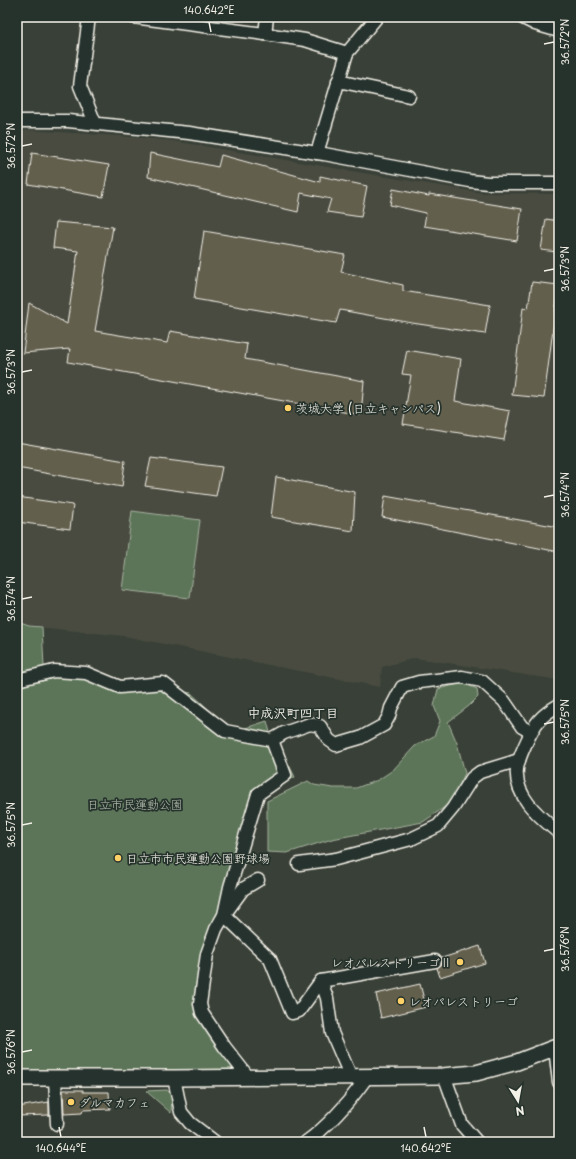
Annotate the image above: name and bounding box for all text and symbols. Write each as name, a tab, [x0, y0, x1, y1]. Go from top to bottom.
text: 140.642°E	[184, 2, 234, 17]
text: 36.572°N	[557, 18, 572, 65]
text: 36.572°N	[3, 122, 18, 169]
text: 36.573°N	[557, 246, 572, 292]
text: 36.573°N	[3, 349, 18, 395]
place label: 茨城大学 (日立キャンパス)	[296, 399, 441, 417]
marker: 茨城大学 (日立キャンパス)	[283, 403, 293, 413]
text: 36.574°N	[557, 472, 572, 518]
text: 36.574°N	[3, 576, 18, 622]
text: 36.575°N	[557, 699, 572, 745]
district label: 中成沢町四丁目	[247, 703, 339, 722]
park label: 日立市民運動公園	[87, 795, 183, 813]
text: 36.575°N	[3, 802, 18, 848]
place label: 日立市市民運動公園野球場	[126, 849, 270, 867]
marker: 日立市市民運動公園野球場	[113, 853, 123, 863]
text: 36.576°N	[557, 926, 572, 972]
place label: レオパレストリーゴⅡ	[331, 953, 452, 971]
marker: レオパレストリーゴⅡ	[455, 957, 465, 967]
place label: レオパレストリーゴ	[409, 992, 518, 1010]
marker: レオパレストリーゴ	[396, 996, 406, 1006]
text: 36.576°N	[3, 1029, 18, 1075]
north arrow	[498, 1081, 538, 1121]
place label: ダルマカフェ	[79, 1093, 150, 1111]
marker: ダルマカフェ	[66, 1097, 76, 1107]
text: N	[514, 1102, 526, 1121]
text: 140.644°E	[36, 1140, 86, 1155]
text: 140.642°E	[401, 1140, 451, 1155]

